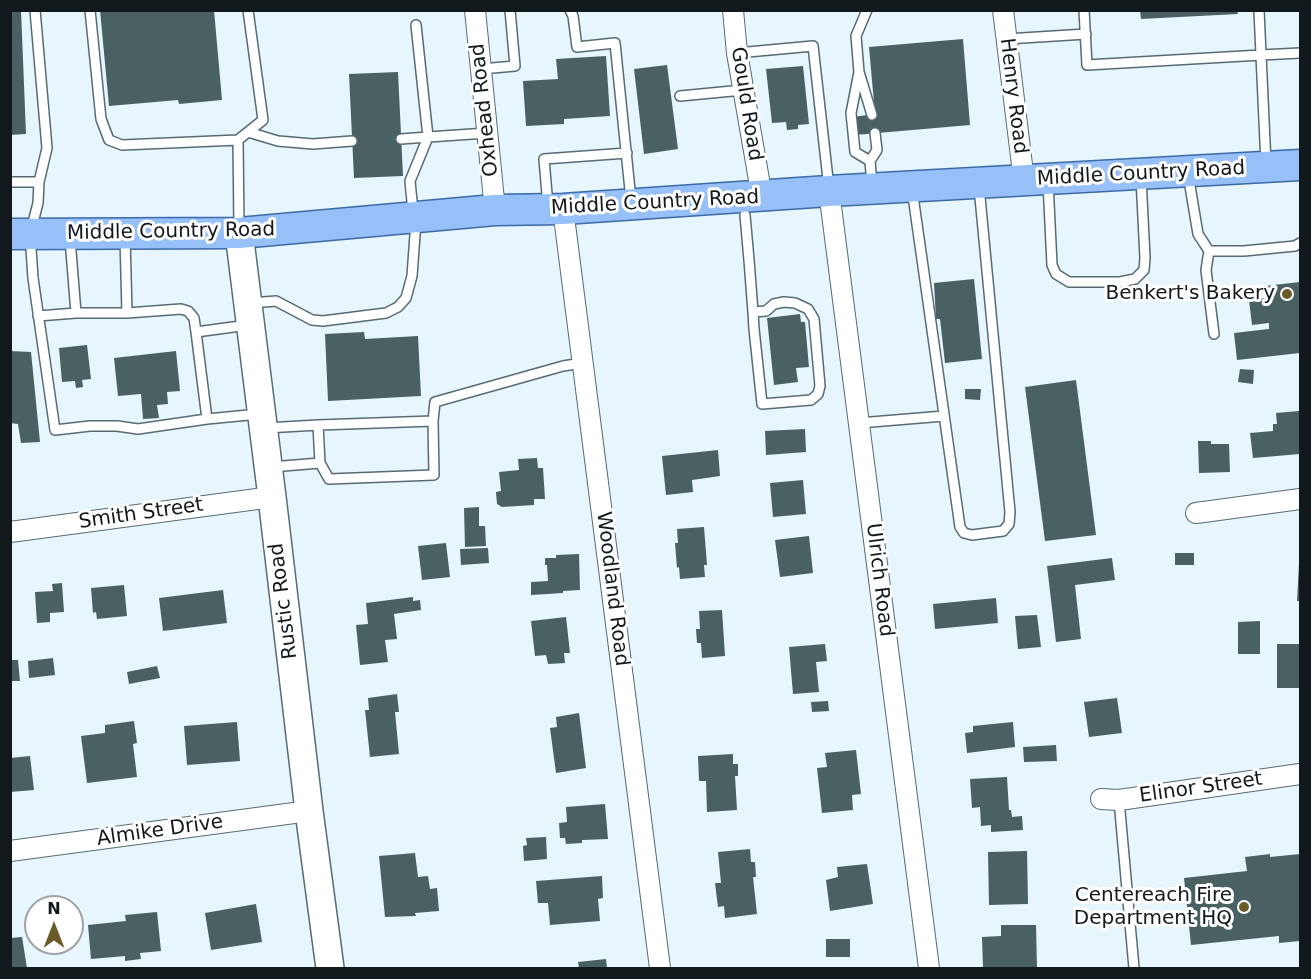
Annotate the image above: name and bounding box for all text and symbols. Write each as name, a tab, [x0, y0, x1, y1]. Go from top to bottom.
street label: Henry Road	[994, 37, 1032, 155]
street label: Oxhead Road	[466, 42, 504, 178]
street label: Gould Road	[725, 45, 767, 163]
street label: Middle Country Road	[1036, 157, 1246, 191]
street label: Middle Country Road	[550, 186, 760, 220]
street label: Middle Country Road	[67, 218, 275, 246]
place label: Benkert's Bakery	[1106, 282, 1275, 306]
marker: Benkert's Bakery	[1280, 287, 1294, 301]
street label: Smith Street	[77, 493, 205, 535]
street label: Woodland Road	[591, 510, 633, 668]
street label: Ulrich Road	[860, 522, 898, 638]
street label: Rustic Road	[265, 541, 303, 661]
street label: Elinor Street	[1138, 767, 1264, 809]
street label: Almike Drive	[95, 810, 225, 852]
place label: Centereach Fire Department HQ	[1074, 884, 1232, 931]
north arrow	[24, 895, 84, 955]
text: N	[47, 899, 61, 918]
marker: Centereach Fire Department HQ	[1237, 900, 1251, 914]

